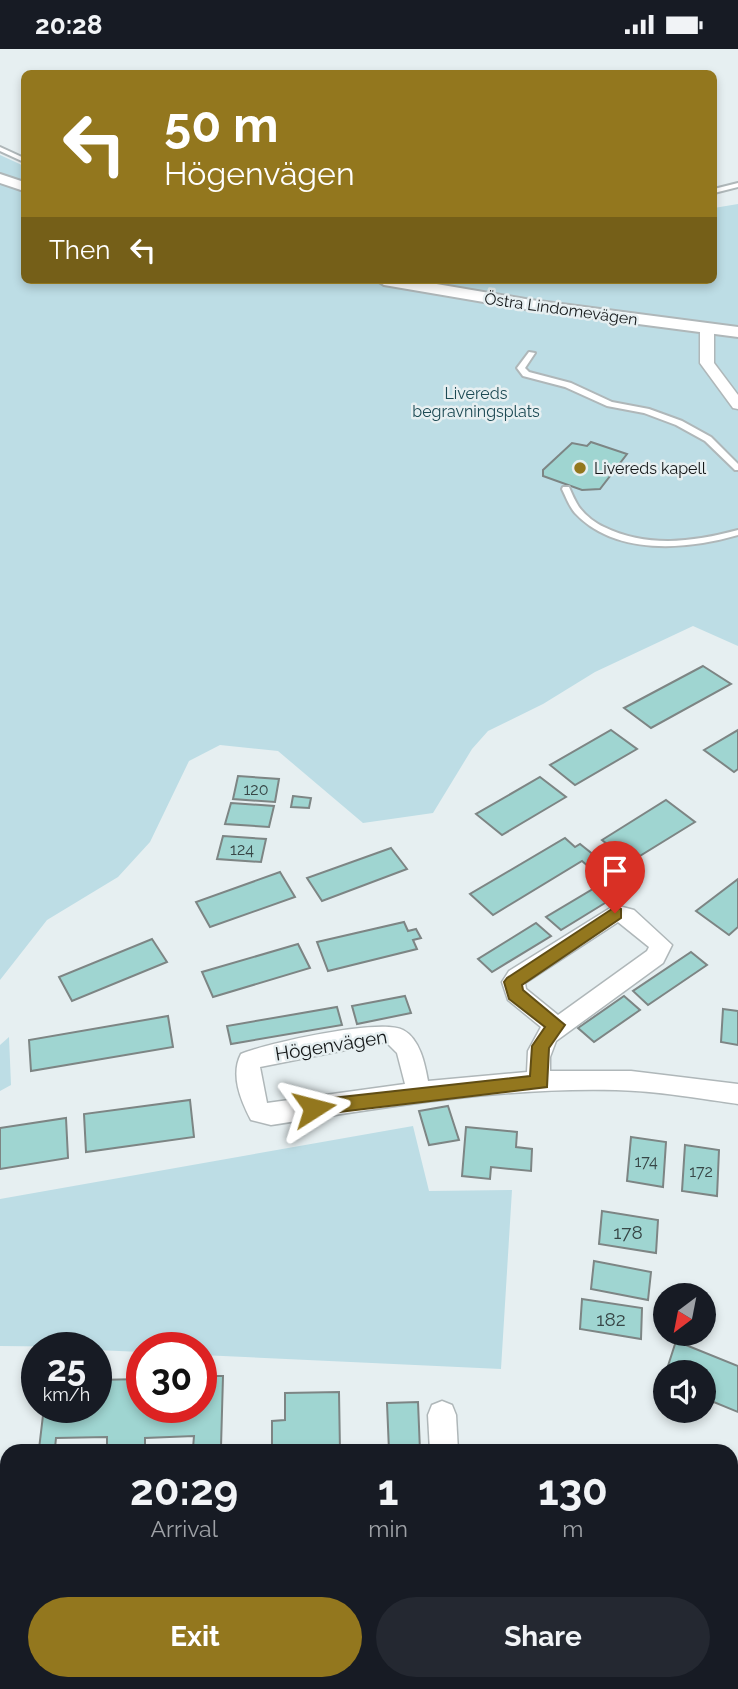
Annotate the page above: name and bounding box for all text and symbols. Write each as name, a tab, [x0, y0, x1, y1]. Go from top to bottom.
text: 20:28	[35, 10, 102, 40]
text: 50 m	[164, 96, 279, 153]
icon: left	[49, 98, 140, 189]
text: Högenvägen	[164, 155, 355, 192]
icon: left	[124, 231, 162, 269]
text: Then	[49, 235, 110, 265]
street label: Östra Lindomevägen	[483, 288, 639, 329]
park label: Livereds begravningsplats	[412, 384, 540, 421]
place label: Livereds kapell	[594, 459, 707, 478]
marker: Livereds kapell	[572, 460, 588, 476]
house number: 120	[244, 780, 268, 799]
house number: 124	[230, 840, 254, 859]
pin	[585, 841, 645, 913]
icon: arrive	[596, 852, 634, 890]
street label: Högenvägen	[273, 1025, 389, 1065]
position arrow	[277, 1071, 351, 1145]
house number: 174	[634, 1152, 658, 1171]
house number: 172	[689, 1162, 713, 1181]
house number: 178	[613, 1221, 643, 1243]
north arrow	[653, 1283, 716, 1346]
map controls	[653, 1283, 716, 1423]
house number: 182	[596, 1308, 626, 1330]
speed limit sign: 30	[126, 1332, 217, 1423]
text: 25	[47, 1348, 86, 1389]
button: sound	[653, 1360, 716, 1423]
text: km/h	[43, 1384, 90, 1405]
text: 20:29	[130, 1466, 238, 1515]
text: 1	[378, 1466, 399, 1515]
text: 130	[538, 1466, 608, 1515]
text: Arrival	[150, 1515, 218, 1542]
text: min	[368, 1515, 408, 1542]
text: m	[562, 1515, 584, 1542]
button: Exit	[28, 1597, 362, 1677]
button: Share	[376, 1597, 710, 1677]

